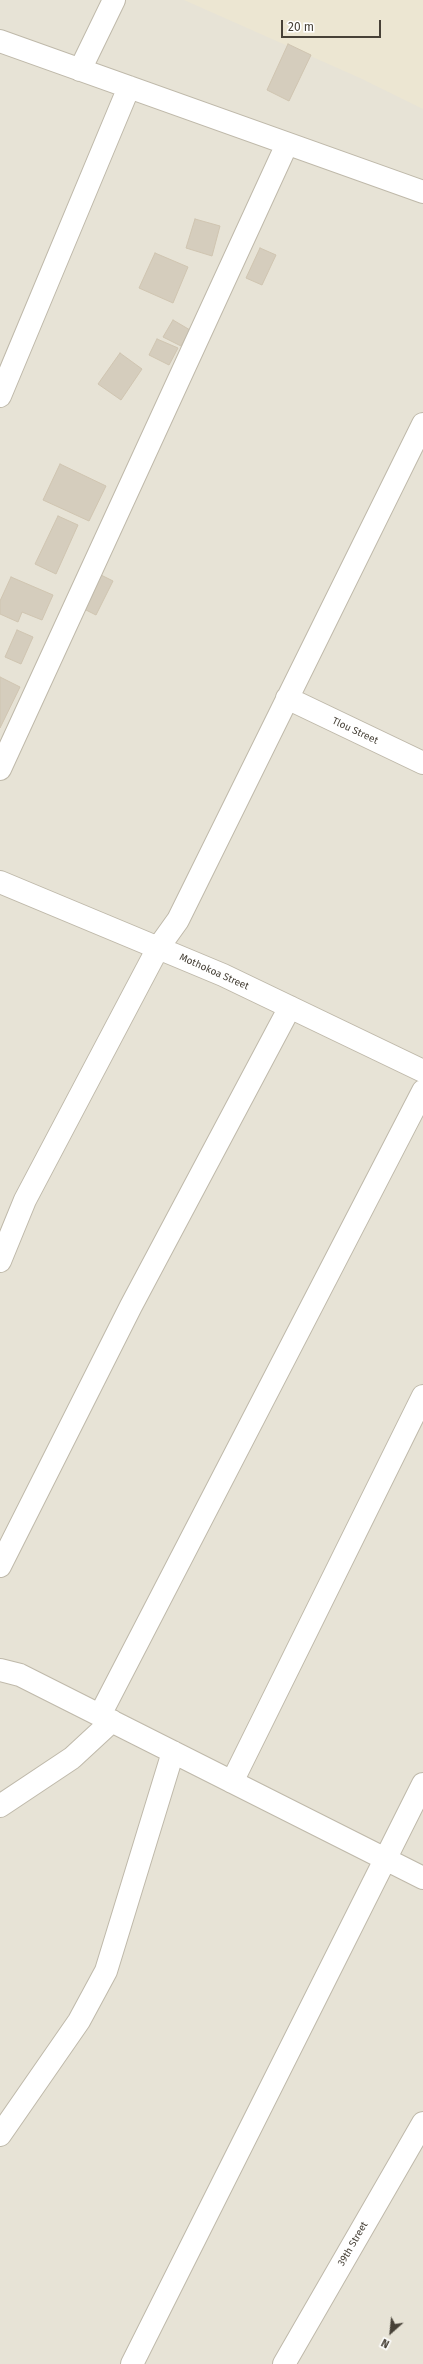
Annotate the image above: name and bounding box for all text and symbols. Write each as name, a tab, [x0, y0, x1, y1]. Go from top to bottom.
scale bar	[283, 12, 383, 38]
text: 20 m	[288, 20, 314, 34]
street label: Tlou Street	[330, 715, 380, 747]
street label: Mothokoa Street	[177, 951, 251, 993]
street label: 39th Street	[335, 2220, 371, 2268]
north arrow	[371, 2312, 411, 2352]
text: N	[379, 2336, 392, 2351]

